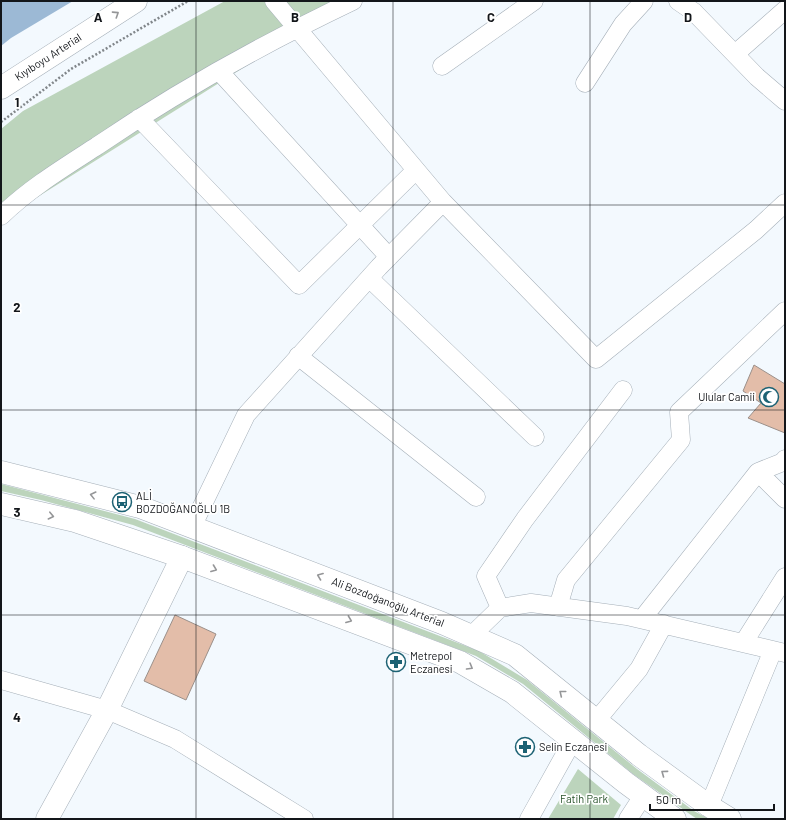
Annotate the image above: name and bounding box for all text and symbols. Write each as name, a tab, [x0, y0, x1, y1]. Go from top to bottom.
text: A	[94, 9, 103, 25]
text: B	[291, 9, 299, 25]
text: C	[487, 9, 495, 25]
text: D	[684, 9, 692, 25]
one-way arrow	[112, 11, 119, 18]
street label: Kıyıboyu Arterial	[12, 30, 83, 83]
text: 1	[15, 94, 19, 110]
text: 2	[13, 299, 21, 315]
mosque icon: Ulular Camii	[758, 386, 780, 408]
place label: Ulular Camii	[698, 390, 755, 403]
place label: ALİ BOZDOĞANOĞLU 1B	[136, 488, 230, 515]
one-way arrow	[90, 491, 96, 499]
bus stop icon: ALİ BOZDOĞANOĞLU 1B	[111, 491, 133, 513]
text: 3	[13, 504, 21, 520]
one-way arrow	[48, 511, 54, 519]
one-way arrow	[211, 564, 218, 572]
one-way arrow	[317, 573, 324, 581]
street label: Ali Bozdoğanoğlu Arterial	[330, 574, 446, 629]
one-way arrow	[345, 615, 352, 623]
place label: Metrepol Eczanesi	[410, 649, 453, 675]
pharmacy icon: Metrepol Eczanesi	[385, 651, 407, 673]
one-way arrow	[466, 663, 473, 670]
one-way arrow	[559, 690, 566, 697]
text: 4	[13, 709, 21, 725]
pharmacy icon: Selin Eczanesi	[514, 736, 536, 758]
place label: Selin Eczanesi	[539, 740, 608, 753]
one-way arrow	[661, 771, 668, 778]
scale bar	[650, 786, 774, 812]
park label: Fatih Park	[560, 792, 608, 805]
text: 50 m	[656, 792, 681, 806]

